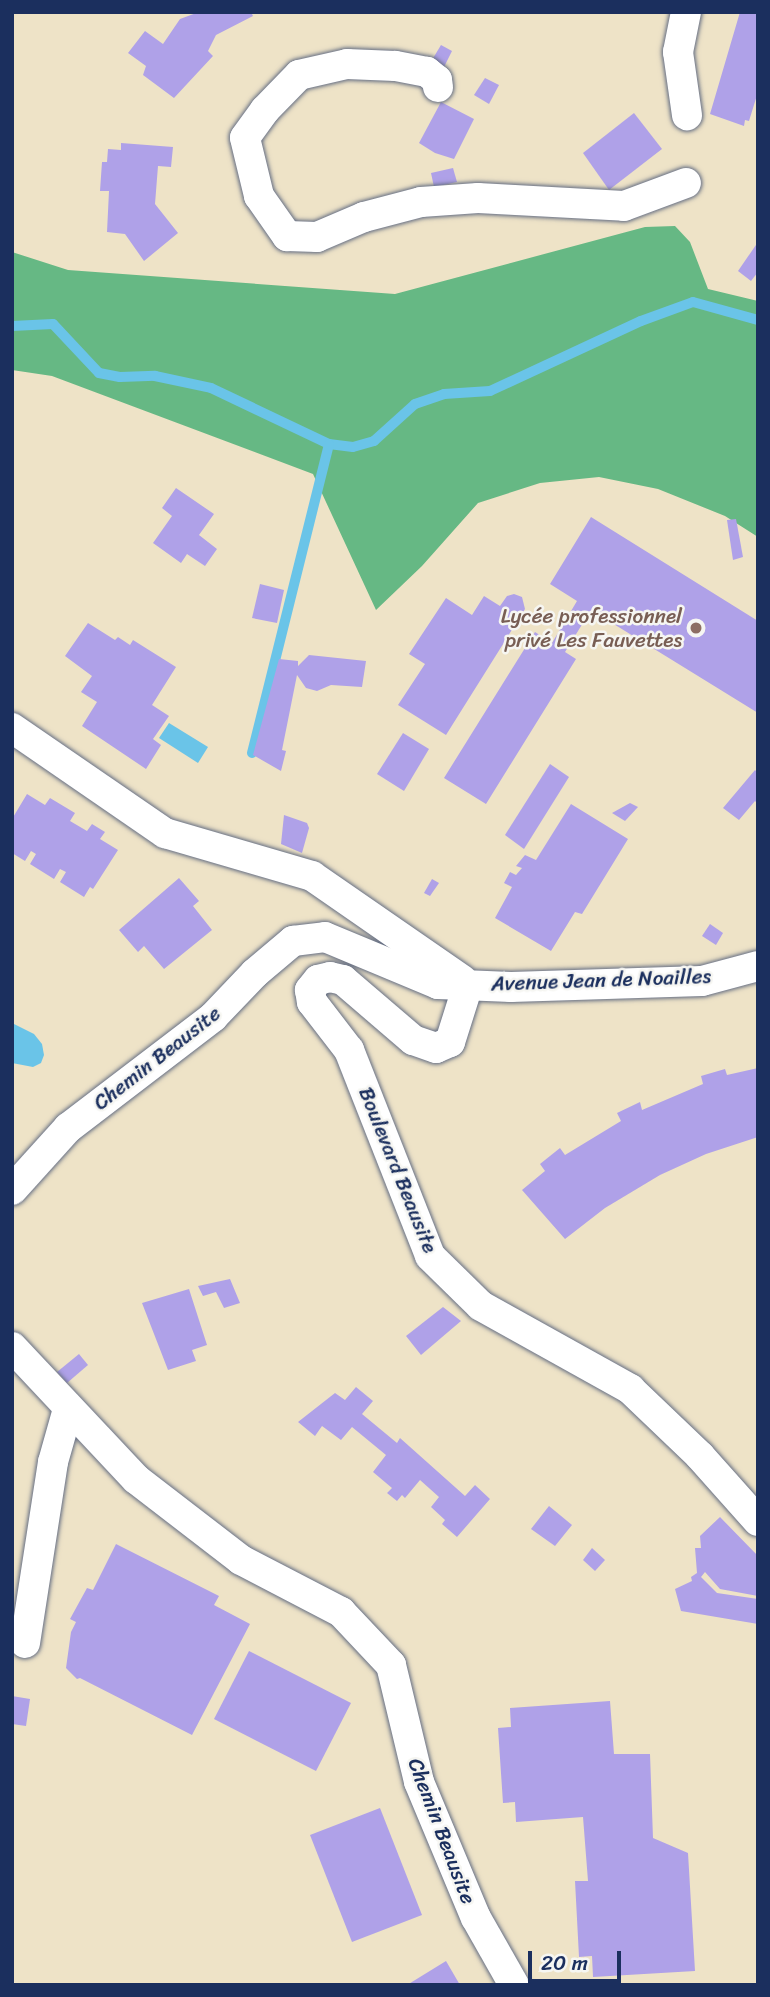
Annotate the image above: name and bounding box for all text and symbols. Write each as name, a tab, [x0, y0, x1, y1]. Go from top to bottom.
place label: Lycée professionnel privé Les Fauvettes	[498, 603, 682, 653]
marker: Lycée professionnel privé Les Fauvettes	[688, 620, 704, 636]
street label: Avenue Jean de Noailles	[490, 964, 712, 996]
street label: Chemin Beausite	[88, 1000, 226, 1116]
street label: Boulevard Beausite	[353, 1083, 443, 1257]
street label: Chemin Beausite	[402, 1754, 482, 1908]
scale bar	[532, 1938, 625, 1982]
text: 20 m	[541, 1944, 588, 1982]

